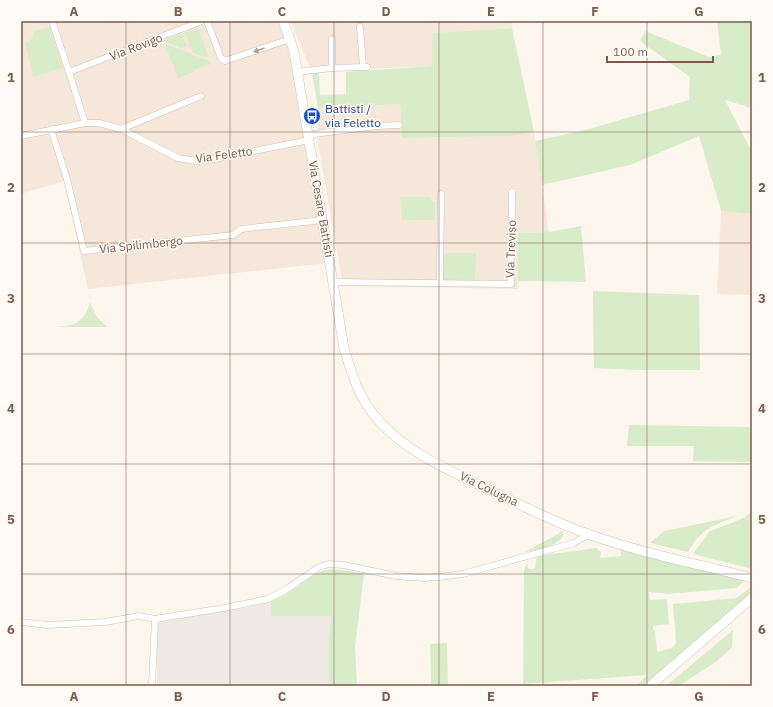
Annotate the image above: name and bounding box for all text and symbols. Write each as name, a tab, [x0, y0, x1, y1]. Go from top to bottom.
text: A	[70, 3, 79, 20]
text: B	[174, 3, 183, 20]
text: C	[278, 3, 287, 20]
text: D	[381, 3, 391, 20]
text: E	[487, 3, 495, 20]
text: F	[591, 3, 599, 20]
text: G	[694, 3, 704, 20]
street label: Via Rovigo	[107, 29, 165, 63]
scale bar	[607, 38, 713, 64]
text: 100 m	[613, 44, 648, 59]
one-way arrow	[252, 47, 264, 53]
text: 1	[7, 69, 15, 86]
text: 1	[758, 69, 766, 86]
place label: Battisti / via Feletto	[325, 101, 381, 130]
bus stop icon: Battisti / via Feletto	[302, 106, 322, 126]
street label: Via Feletto	[194, 143, 254, 166]
street label: Via Cesare Battisti	[306, 159, 337, 259]
text: 2	[7, 179, 15, 196]
text: 2	[758, 179, 766, 196]
street label: Via Treviso	[502, 219, 519, 278]
street label: Via Spilimbergo	[98, 233, 184, 256]
text: 3	[7, 290, 15, 307]
text: 3	[758, 290, 766, 307]
text: 4	[7, 400, 15, 417]
text: 4	[758, 400, 766, 417]
street label: Via Colugna	[457, 468, 522, 509]
text: 5	[7, 511, 15, 528]
text: 5	[758, 511, 766, 528]
text: 6	[7, 621, 15, 638]
text: 6	[758, 621, 766, 638]
text: A	[70, 688, 79, 705]
text: B	[174, 688, 183, 705]
text: C	[278, 688, 287, 705]
text: D	[381, 688, 391, 705]
text: E	[487, 688, 495, 705]
text: F	[591, 688, 599, 705]
text: G	[694, 688, 704, 705]

